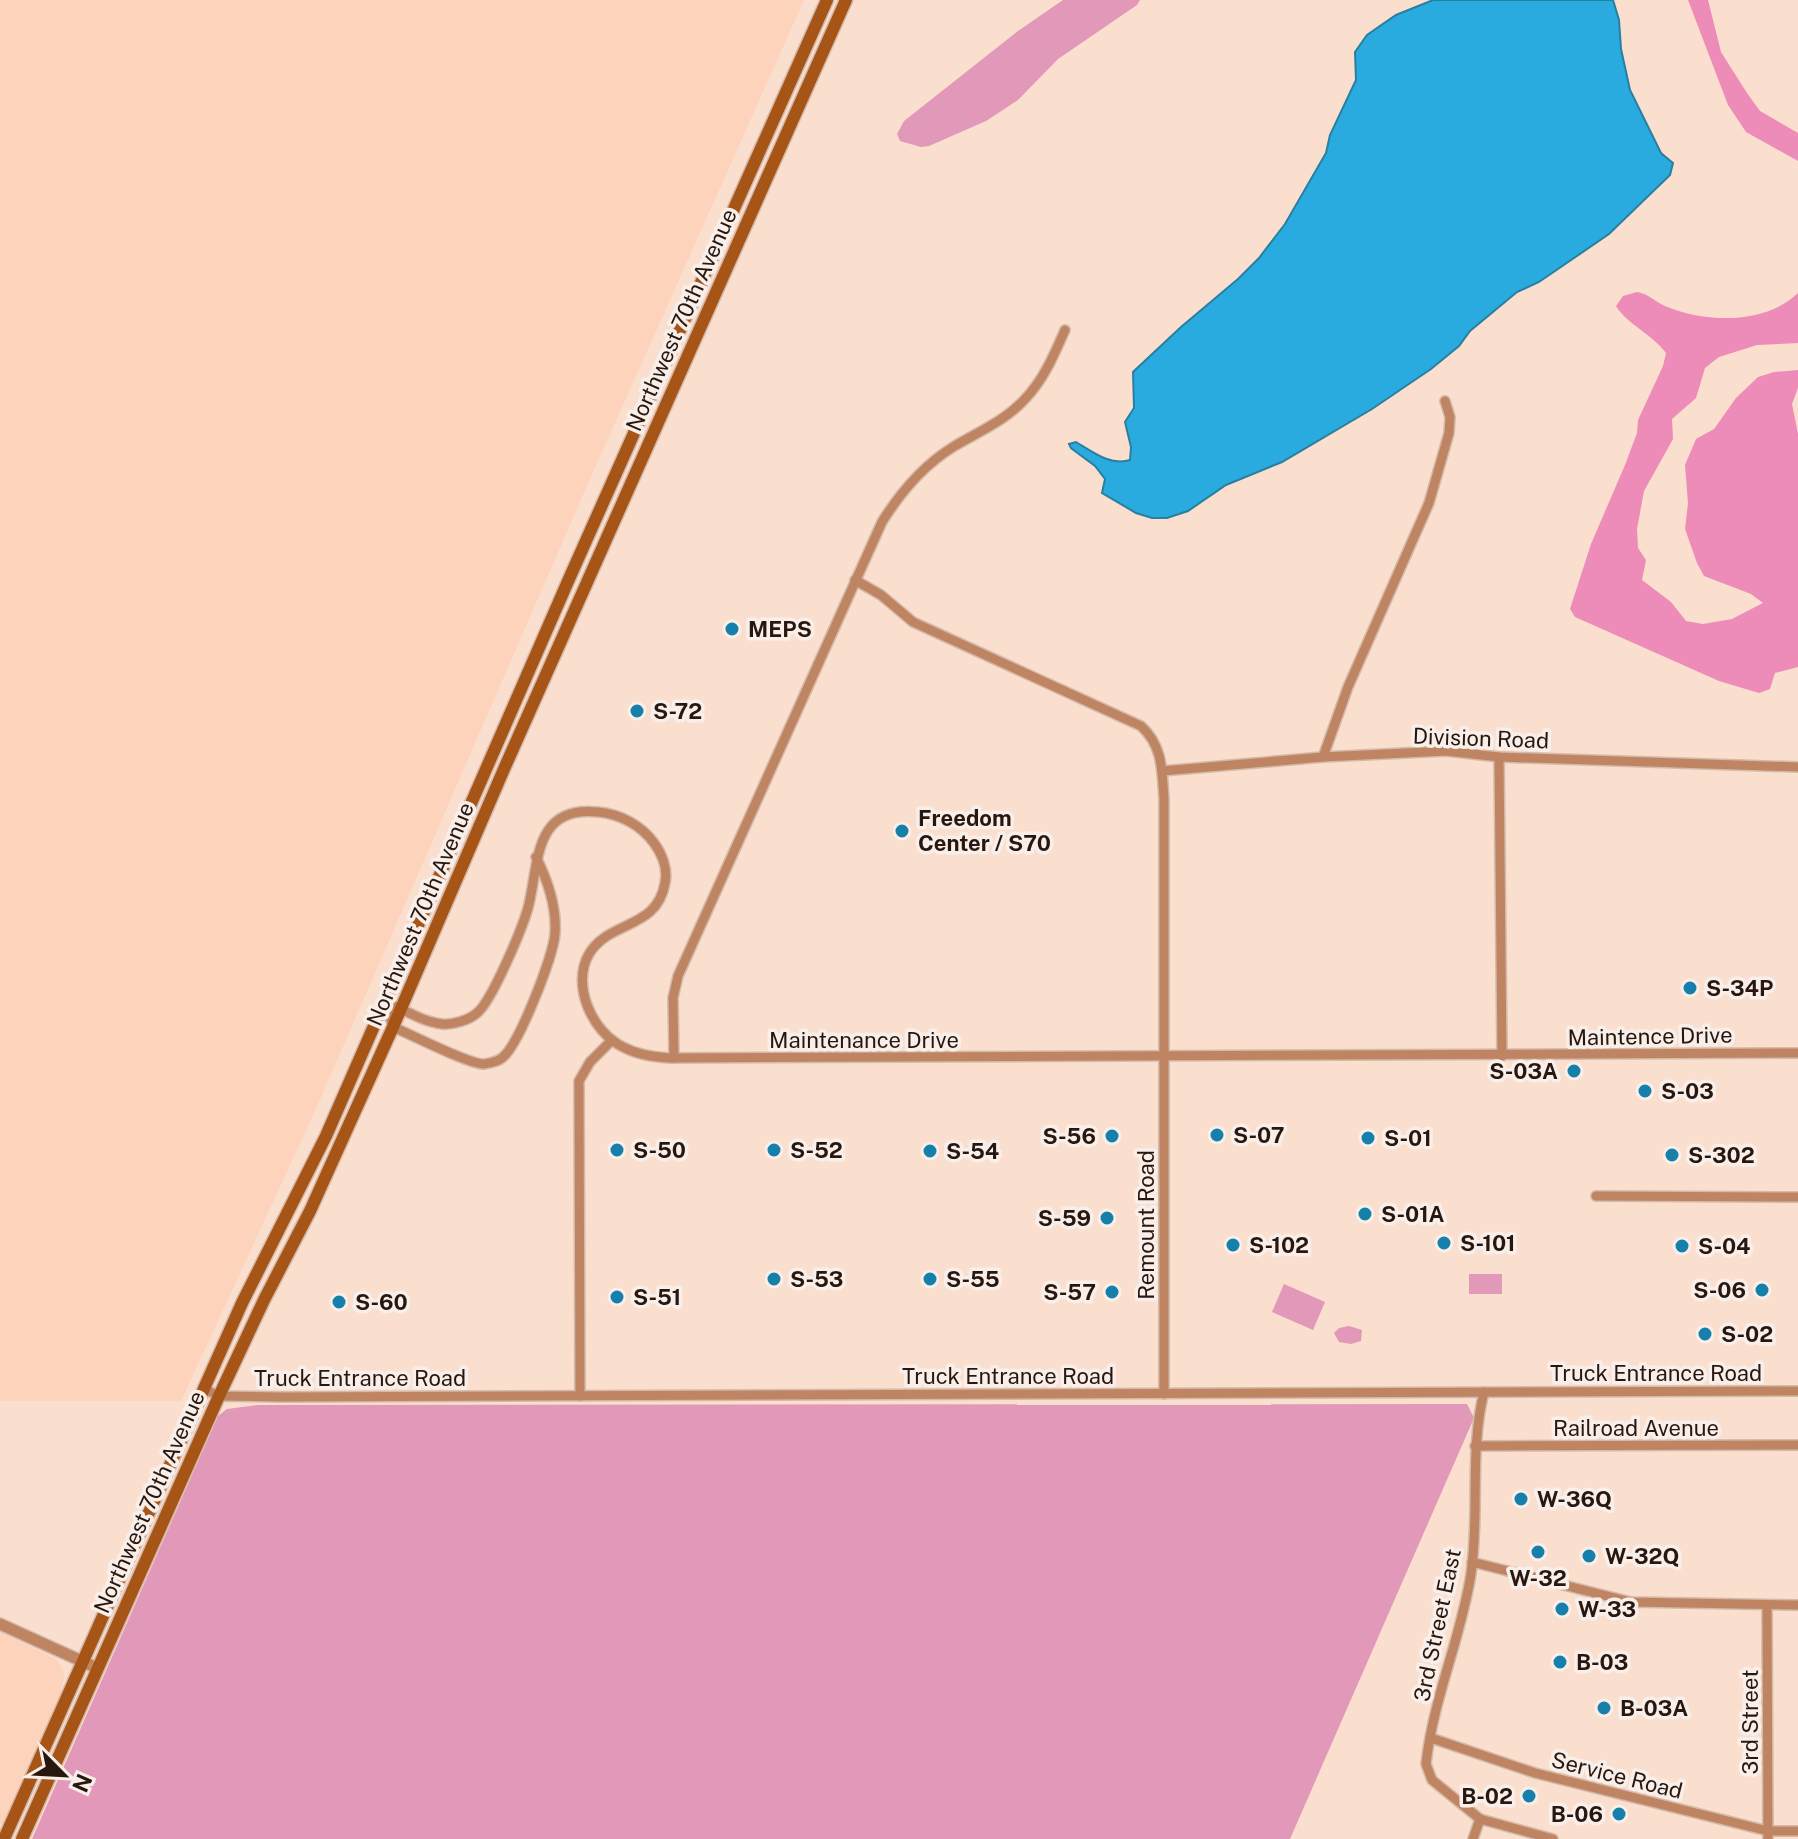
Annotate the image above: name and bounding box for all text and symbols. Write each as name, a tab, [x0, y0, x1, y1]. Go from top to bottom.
street label: Northwest 70th Avenue	[620, 205, 742, 435]
place label: MEPS	[748, 616, 812, 642]
marker: MEPS	[723, 620, 741, 638]
place label: S-72	[653, 698, 702, 724]
marker: S-72	[628, 702, 646, 720]
street label: Division Road	[1412, 723, 1550, 753]
street label: Northwest 70th Avenue	[361, 798, 479, 1030]
place label: Freedom Center / S70	[918, 805, 1051, 856]
marker: Freedom Center / S70	[893, 822, 911, 840]
place label: S-34P	[1706, 975, 1773, 1001]
marker: S-34P	[1681, 979, 1699, 997]
street label: Maintence Drive	[1567, 1022, 1733, 1050]
street label: Maintenance Drive	[769, 1027, 959, 1053]
place label: S-03A	[1489, 1058, 1558, 1084]
marker: S-03A	[1565, 1062, 1583, 1080]
place label: S-03	[1661, 1078, 1714, 1104]
marker: S-03	[1636, 1082, 1654, 1100]
place label: S-07	[1233, 1122, 1285, 1148]
place label: S-56	[1043, 1123, 1096, 1149]
place label: S-01	[1384, 1125, 1432, 1151]
marker: S-07	[1208, 1126, 1226, 1144]
marker: S-56	[1103, 1127, 1121, 1145]
marker: S-01	[1359, 1129, 1377, 1147]
place label: S-50	[633, 1137, 686, 1163]
place label: S-52	[790, 1137, 843, 1163]
place label: S-54	[946, 1138, 999, 1164]
marker: S-50	[608, 1141, 626, 1159]
marker: S-52	[765, 1141, 783, 1159]
marker: S-54	[921, 1142, 939, 1160]
place label: S-302	[1688, 1142, 1755, 1168]
marker: S-302	[1663, 1146, 1681, 1164]
street label: Remount Road	[1133, 1150, 1159, 1300]
place label: S-01A	[1381, 1201, 1445, 1227]
place label: S-59	[1038, 1205, 1091, 1231]
marker: S-01A	[1356, 1205, 1374, 1223]
marker: S-59	[1098, 1209, 1116, 1227]
place label: S-101	[1460, 1230, 1516, 1256]
place label: S-102	[1249, 1232, 1309, 1258]
place label: S-04	[1698, 1233, 1751, 1259]
marker: S-101	[1435, 1234, 1453, 1252]
marker: S-102	[1224, 1236, 1242, 1254]
marker: S-04	[1673, 1237, 1691, 1255]
place label: S-53	[790, 1266, 844, 1292]
place label: S-55	[946, 1266, 1000, 1292]
marker: S-53	[765, 1270, 783, 1288]
marker: S-55	[921, 1270, 939, 1288]
place label: S-06	[1693, 1277, 1746, 1303]
place label: S-57	[1043, 1279, 1096, 1305]
marker: S-06	[1753, 1281, 1771, 1299]
marker: S-57	[1103, 1283, 1121, 1301]
place label: S-51	[633, 1284, 681, 1310]
marker: S-51	[608, 1288, 626, 1306]
place label: S-60	[355, 1289, 408, 1315]
marker: S-60	[330, 1293, 348, 1311]
place label: S-02	[1721, 1321, 1773, 1347]
marker: S-02	[1696, 1325, 1714, 1343]
street label: Truck Entrance Road	[1550, 1360, 1762, 1386]
street label: Truck Entrance Road	[902, 1363, 1114, 1389]
street label: Truck Entrance Road	[254, 1365, 466, 1391]
street label: Northwest 70th Avenue	[88, 1387, 210, 1617]
street label: Railroad Avenue	[1553, 1415, 1719, 1441]
place label: W-36Q	[1537, 1486, 1612, 1512]
marker: W-36Q	[1512, 1490, 1530, 1508]
marker: W-32	[1529, 1543, 1547, 1561]
place label: W-32Q	[1605, 1543, 1680, 1569]
street label: 3rd Street East	[1408, 1546, 1466, 1704]
marker: W-32Q	[1580, 1547, 1598, 1565]
place label: W-32	[1509, 1565, 1567, 1591]
place label: W-33	[1578, 1596, 1636, 1622]
marker: W-33	[1553, 1600, 1571, 1618]
place label: B-03	[1576, 1649, 1628, 1675]
marker: B-03	[1551, 1653, 1569, 1671]
street label: 3rd Street	[1737, 1669, 1763, 1775]
place label: B-03A	[1620, 1695, 1688, 1721]
marker: B-03A	[1595, 1699, 1613, 1717]
north arrow	[24, 1735, 104, 1815]
street label: Service Road	[1549, 1746, 1685, 1804]
text: N	[67, 1770, 98, 1796]
place label: B-02	[1461, 1783, 1513, 1809]
marker: B-02	[1520, 1787, 1538, 1805]
place label: B-06	[1551, 1801, 1603, 1827]
marker: B-06	[1610, 1805, 1628, 1823]

